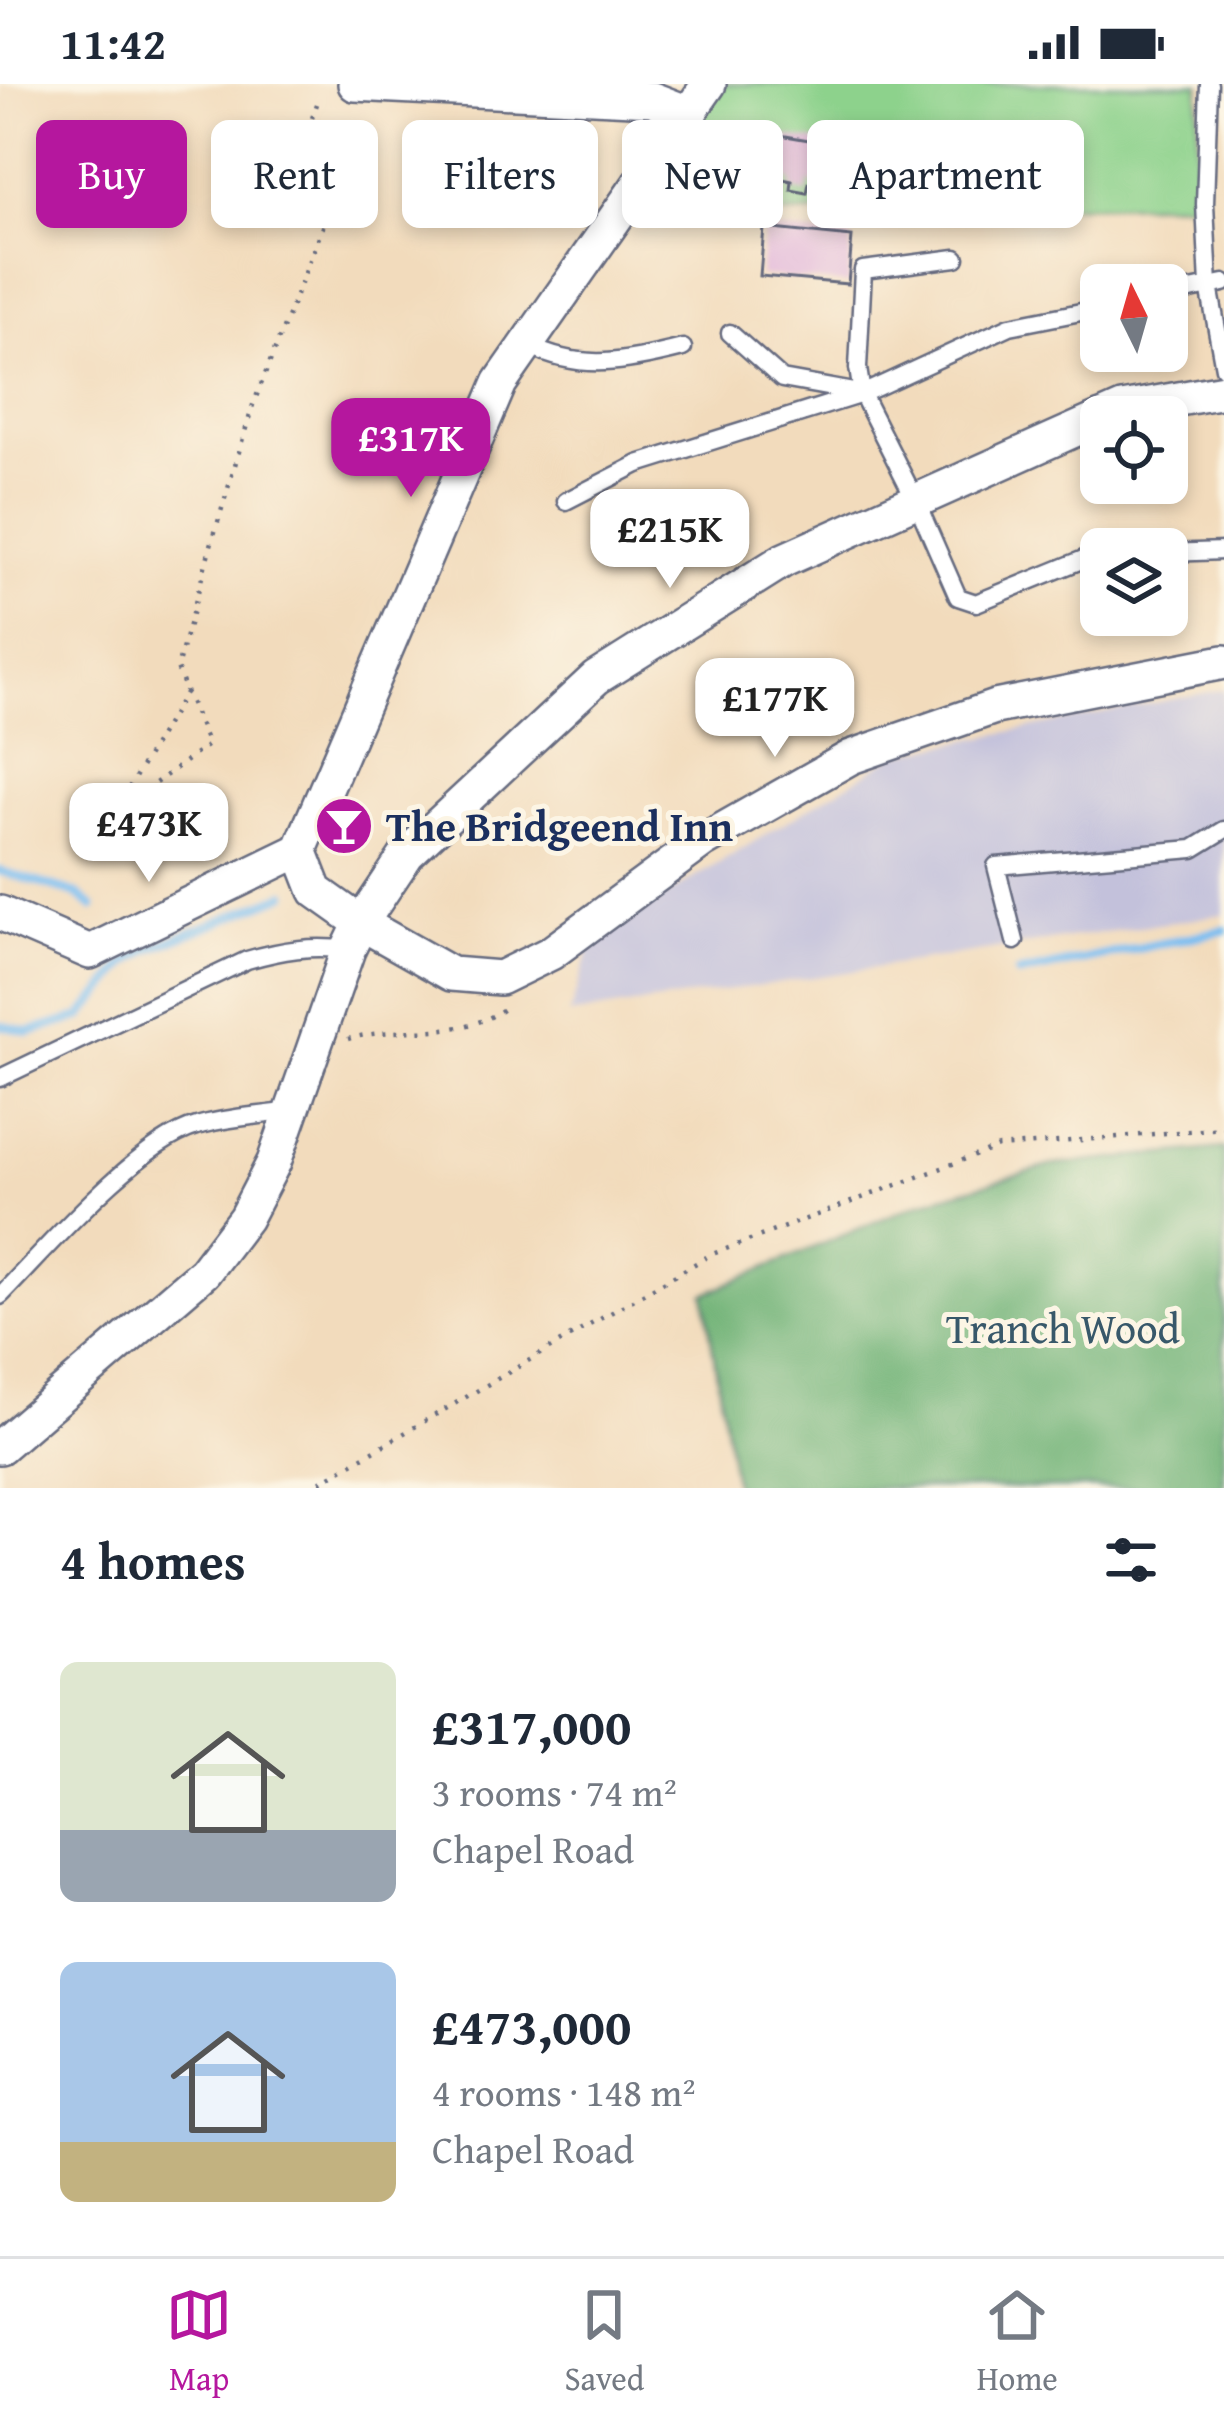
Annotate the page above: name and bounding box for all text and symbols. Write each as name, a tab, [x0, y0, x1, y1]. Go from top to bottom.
text: 11:42	[60, 10, 166, 75]
chip: Buy	[36, 120, 187, 228]
chip: Rent	[211, 120, 378, 228]
chip: Filters	[402, 120, 598, 228]
chip: New	[622, 120, 783, 228]
chip: Apartment	[807, 120, 1084, 228]
north arrow	[1080, 264, 1188, 372]
map controls	[1080, 264, 1188, 636]
button: locate	[1080, 396, 1188, 504]
pin: £317K	[327, 398, 495, 500]
text: £317K	[358, 408, 464, 465]
pin: £215K	[586, 489, 754, 591]
text: £215K	[617, 499, 723, 556]
button: layers	[1080, 528, 1188, 636]
pin: £177K	[691, 658, 859, 760]
text: £177K	[722, 668, 828, 725]
pin: £473K	[65, 783, 233, 885]
text: £473K	[96, 793, 202, 850]
bar icon: The Bridgeend Inn	[313, 795, 375, 857]
place label: The Bridgeend Inn	[386, 795, 733, 856]
park label: Tranch Wood	[946, 1297, 1181, 1358]
text: 4 homes	[60, 1523, 246, 1598]
icon: filters	[1098, 1527, 1164, 1593]
text: £317,000	[432, 1688, 631, 1763]
icon: home	[156, 1710, 300, 1854]
text: 3 rooms · 74 m²	[432, 1763, 677, 1820]
text: Chapel Road	[432, 1820, 634, 1877]
text: £473,000	[432, 1988, 631, 2063]
icon: home	[156, 2010, 300, 2154]
text: 4 rooms · 148 m²	[432, 2063, 696, 2120]
text: Chapel Road	[432, 2120, 634, 2177]
tab: Map	[166, 2282, 232, 2402]
tab: Saved	[564, 2282, 644, 2402]
tab: Home	[977, 2282, 1058, 2402]

